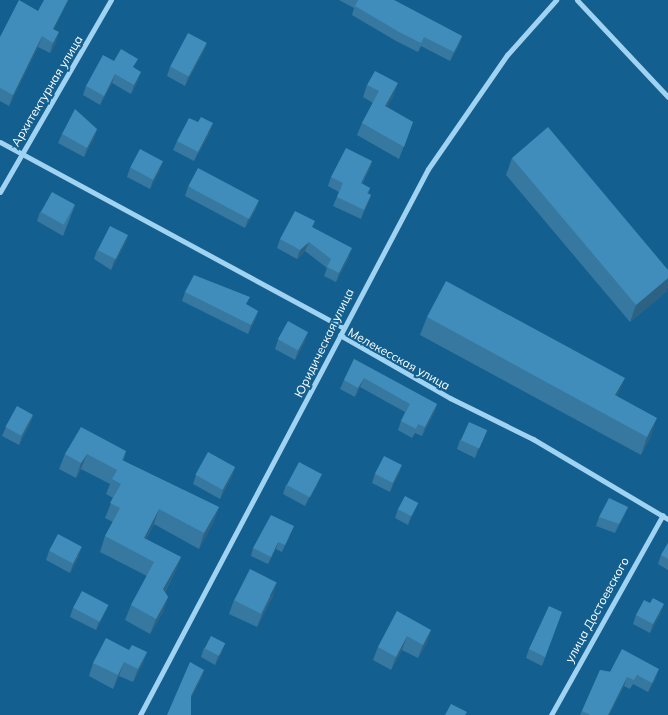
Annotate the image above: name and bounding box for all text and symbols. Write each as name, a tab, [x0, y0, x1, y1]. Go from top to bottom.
street label: Архитектурная улица	[8, 33, 86, 149]
street label: Юридическая улица	[291, 286, 357, 400]
street label: Мелекесская улица	[346, 325, 452, 393]
street label: улица Достоевского	[562, 555, 632, 665]

